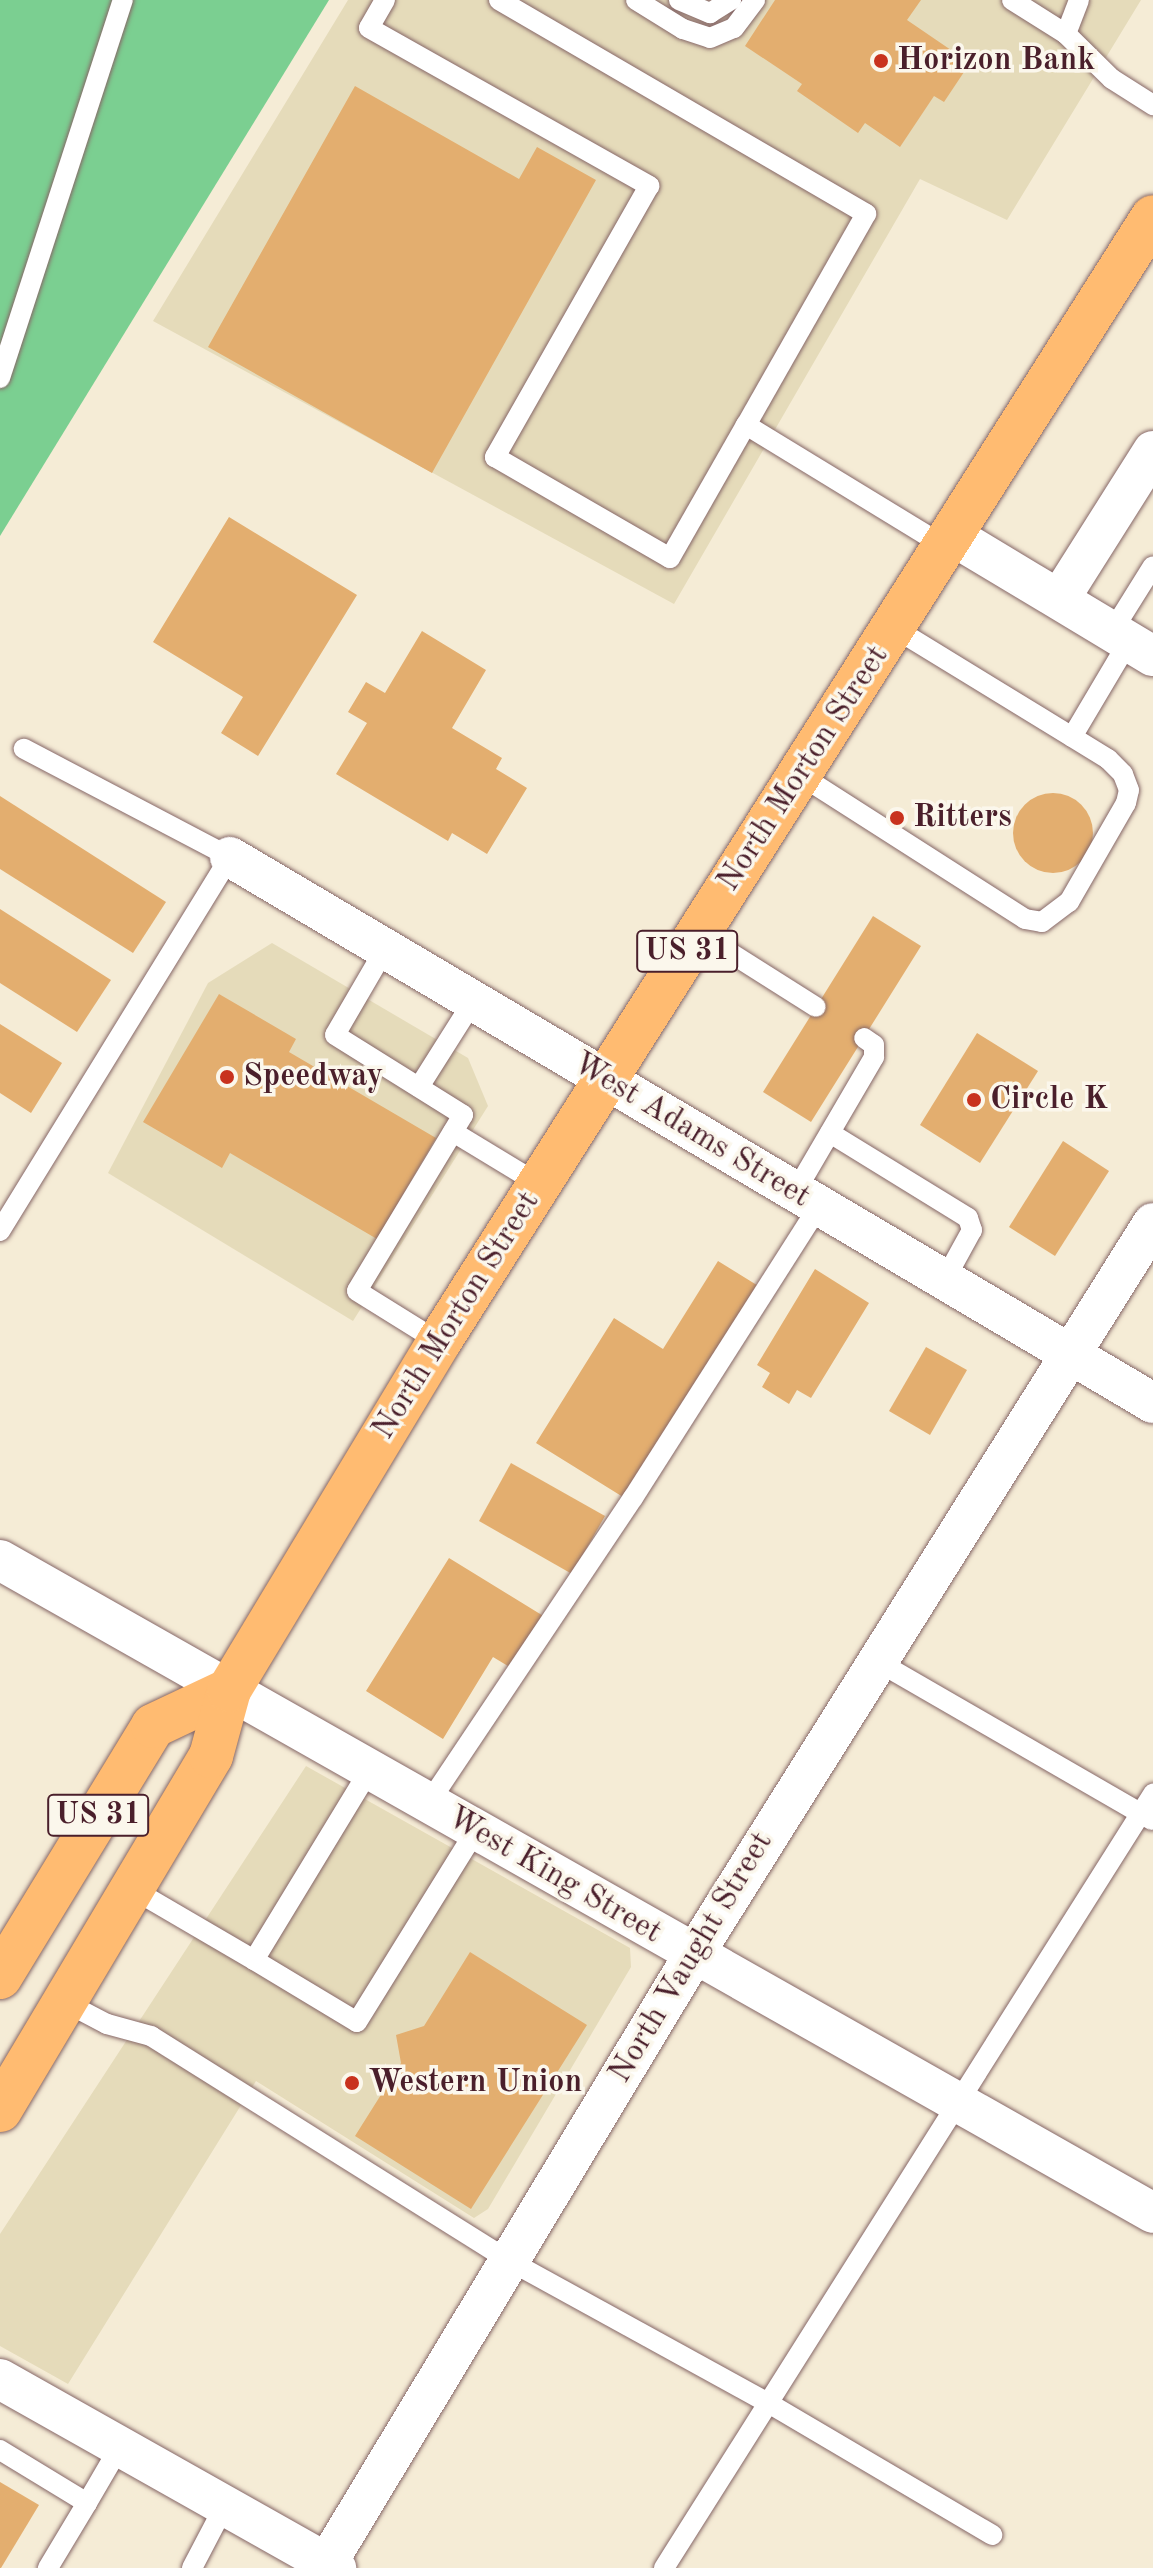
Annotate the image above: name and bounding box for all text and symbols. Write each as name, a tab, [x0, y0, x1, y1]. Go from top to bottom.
place label: Horizon Bank	[897, 42, 1095, 80]
marker: Horizon Bank	[872, 52, 890, 70]
street label: North Morton Street	[710, 639, 898, 899]
place label: Ritters	[913, 799, 1012, 837]
marker: Ritters	[888, 809, 906, 827]
road number: US 31	[635, 925, 739, 977]
street label: West Adams Street	[565, 1045, 817, 1217]
place label: Speedway	[243, 1058, 383, 1096]
marker: Speedway	[218, 1068, 236, 1086]
place label: Circle K	[990, 1081, 1108, 1119]
marker: Circle K	[965, 1091, 983, 1109]
street label: North Morton Street	[365, 1185, 549, 1447]
road number: US 31	[46, 1789, 150, 1841]
street label: West King Street	[440, 1799, 668, 1953]
street label: North Vaught Street	[602, 1826, 782, 2090]
place label: Western Union	[368, 2064, 582, 2102]
marker: Western Union	[343, 2074, 361, 2092]

